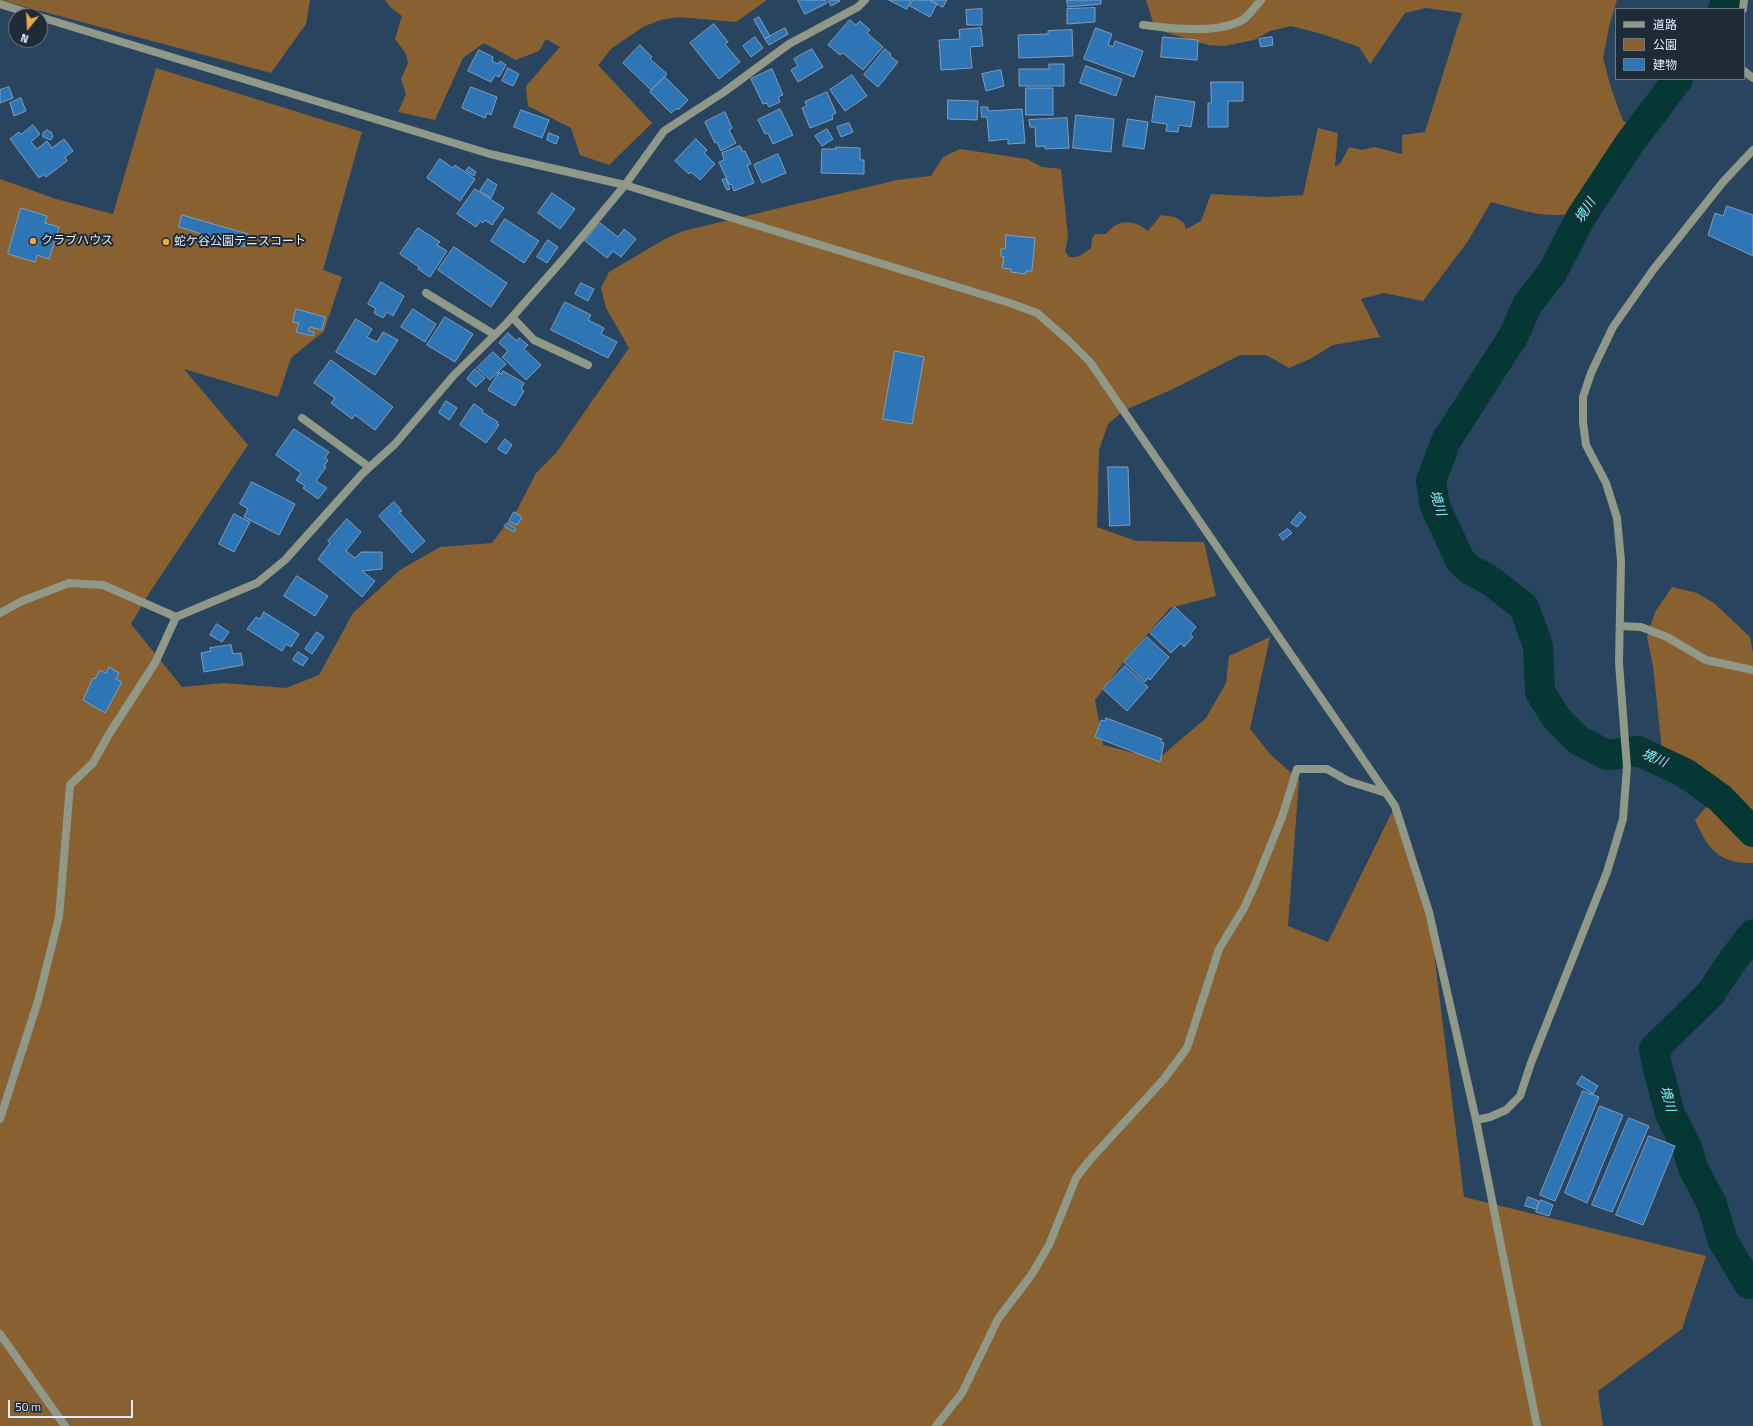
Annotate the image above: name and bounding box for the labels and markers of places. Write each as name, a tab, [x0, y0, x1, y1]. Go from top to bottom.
place label: クラブハウス	[41, 234, 113, 248]
place label: 蛇ケ谷公園テニスコート	[174, 235, 306, 249]
marker: クラブハウス	[28, 236, 38, 246]
marker: 蛇ケ谷公園テニスコート	[161, 237, 171, 247]

